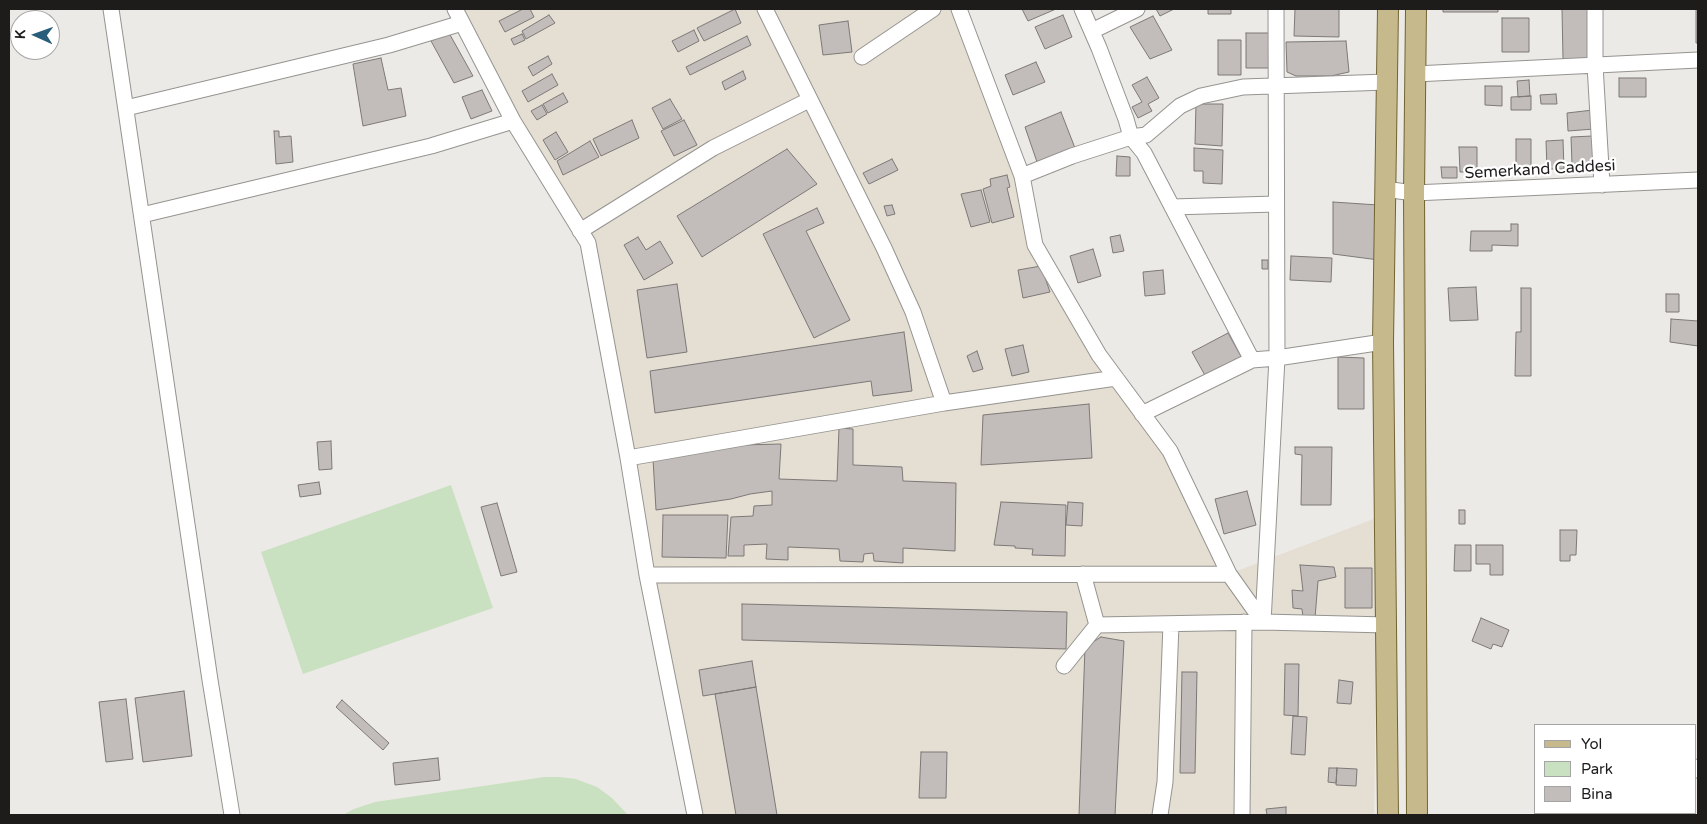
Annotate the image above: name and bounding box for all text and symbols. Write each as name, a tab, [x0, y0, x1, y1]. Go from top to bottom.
north arrow	[10, 10, 60, 60]
text: K	[12, 30, 29, 39]
street label: Semerkand Caddesi	[1464, 156, 1616, 184]
legend	[1534, 724, 1697, 814]
text: Yol	[1581, 735, 1602, 753]
text: Park	[1581, 760, 1613, 778]
text: Bina	[1581, 785, 1613, 803]

